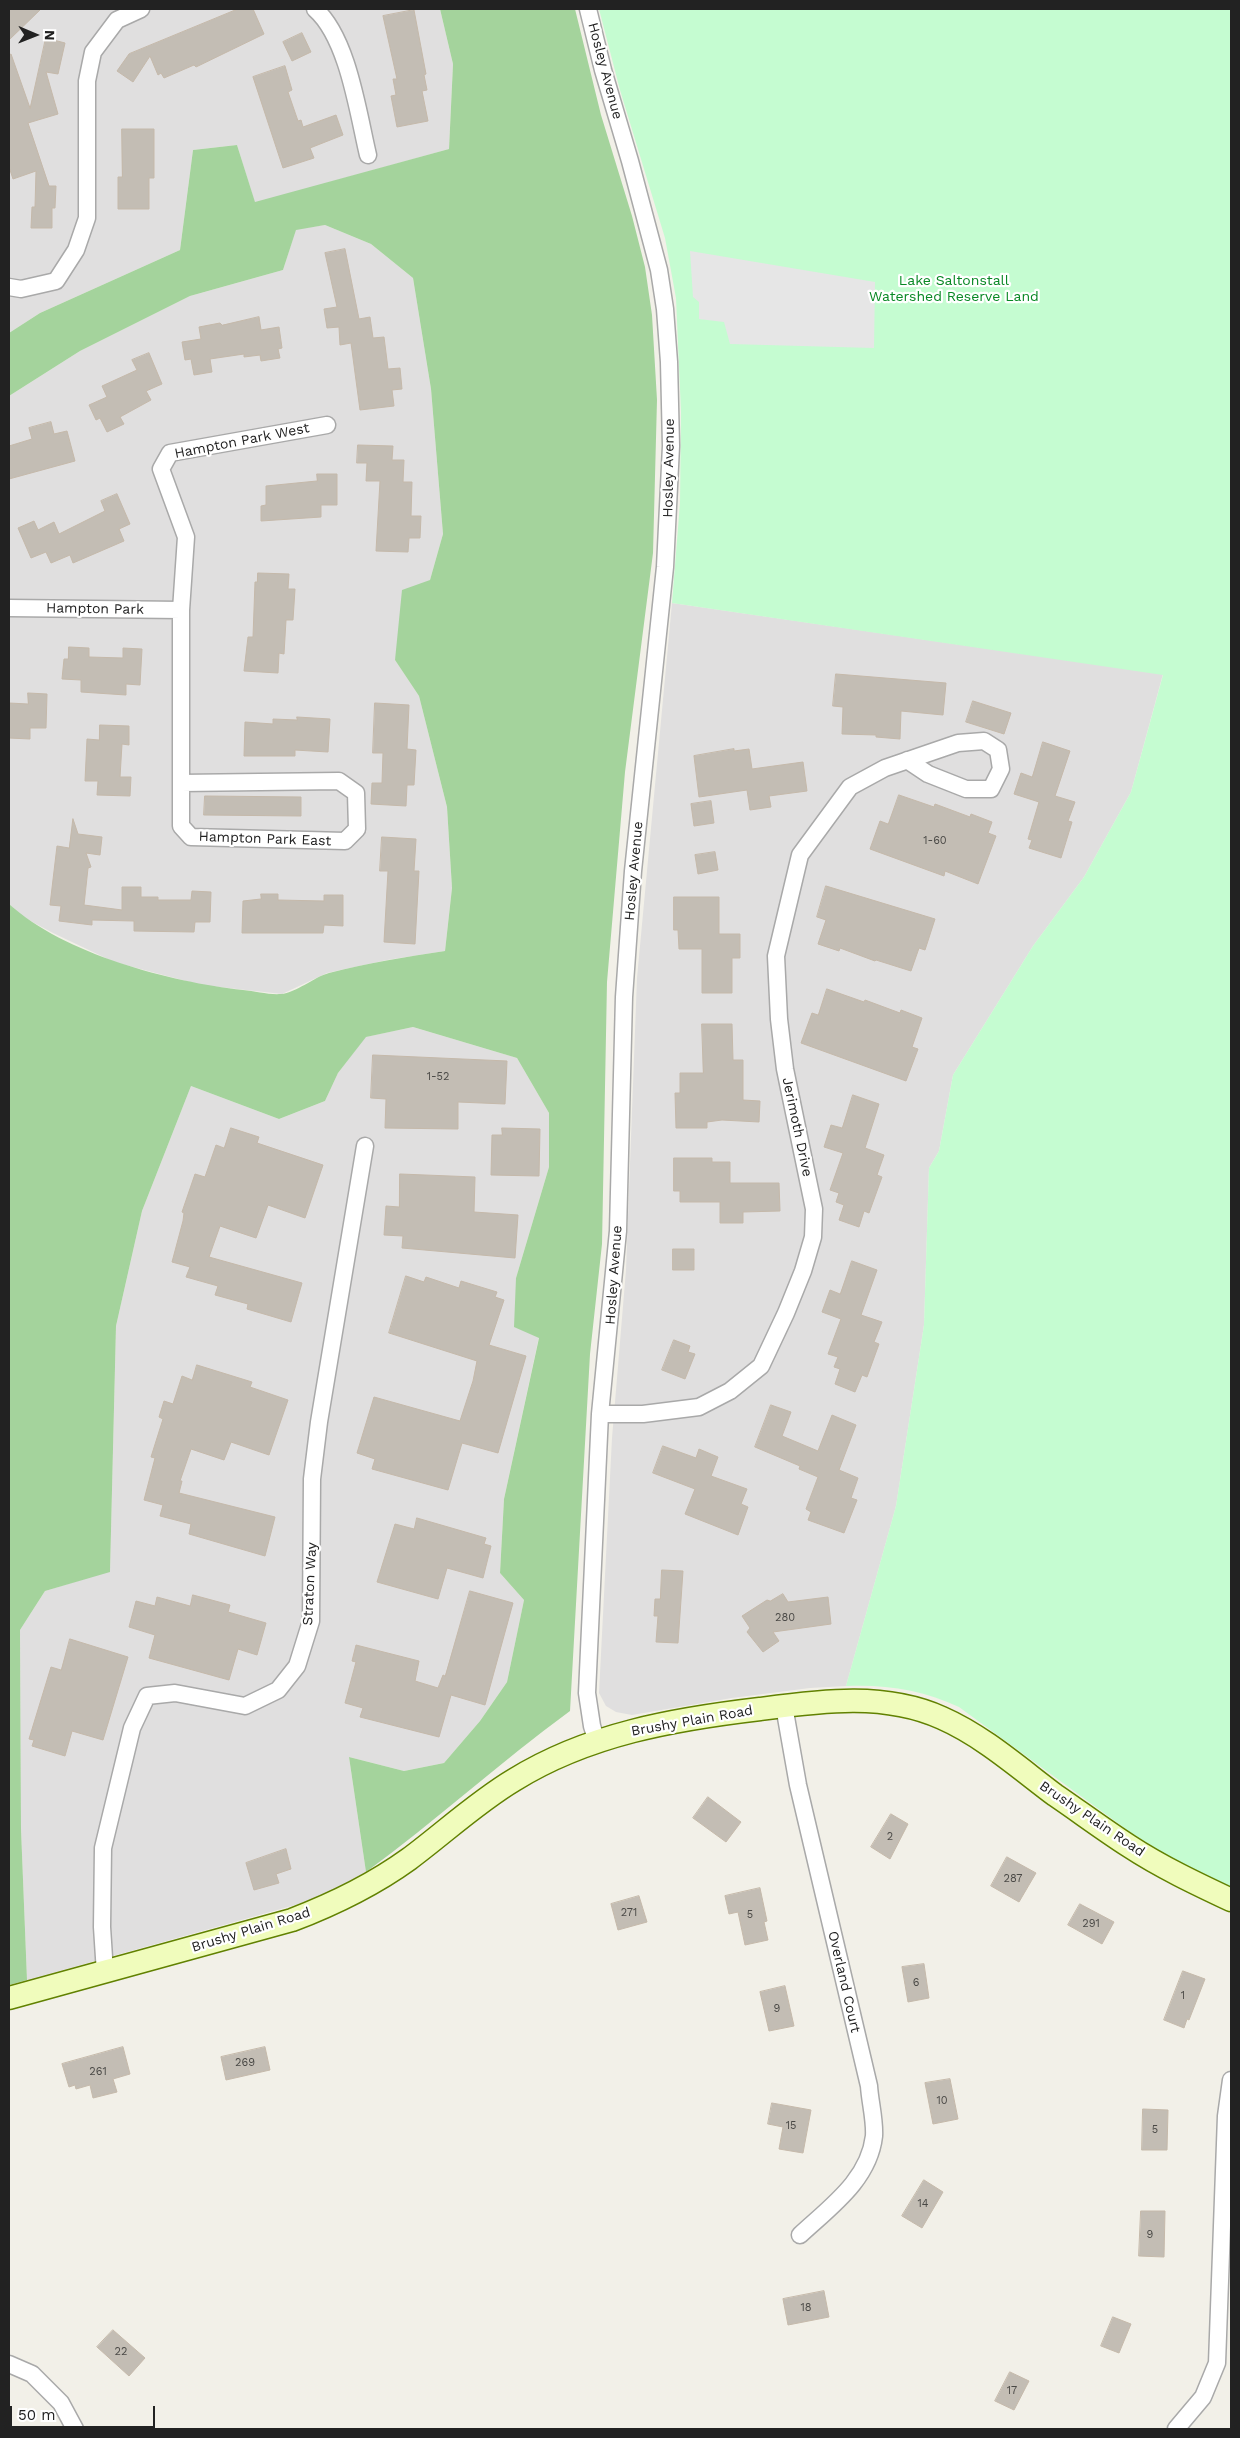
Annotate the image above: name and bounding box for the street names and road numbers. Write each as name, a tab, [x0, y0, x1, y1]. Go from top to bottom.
street label: Hosley Avenue	[584, 21, 626, 121]
street label: Hosley Avenue	[660, 418, 678, 518]
street label: Hampton Park West	[173, 420, 311, 462]
street label: Hampton Park	[46, 600, 144, 618]
street label: Hosley Avenue	[621, 821, 647, 921]
street label: Hampton Park East	[198, 828, 332, 850]
street label: Jerimoth Drive	[778, 1076, 816, 1178]
street label: Hosley Avenue	[602, 1225, 626, 1325]
street label: Straton Way	[299, 1542, 321, 1626]
street label: Brushy Plain Road	[630, 1702, 754, 1740]
street label: Brushy Plain Road	[1036, 1778, 1148, 1860]
street label: Brushy Plain Road	[190, 1904, 312, 1956]
street label: Overland Court	[824, 1930, 864, 2034]

